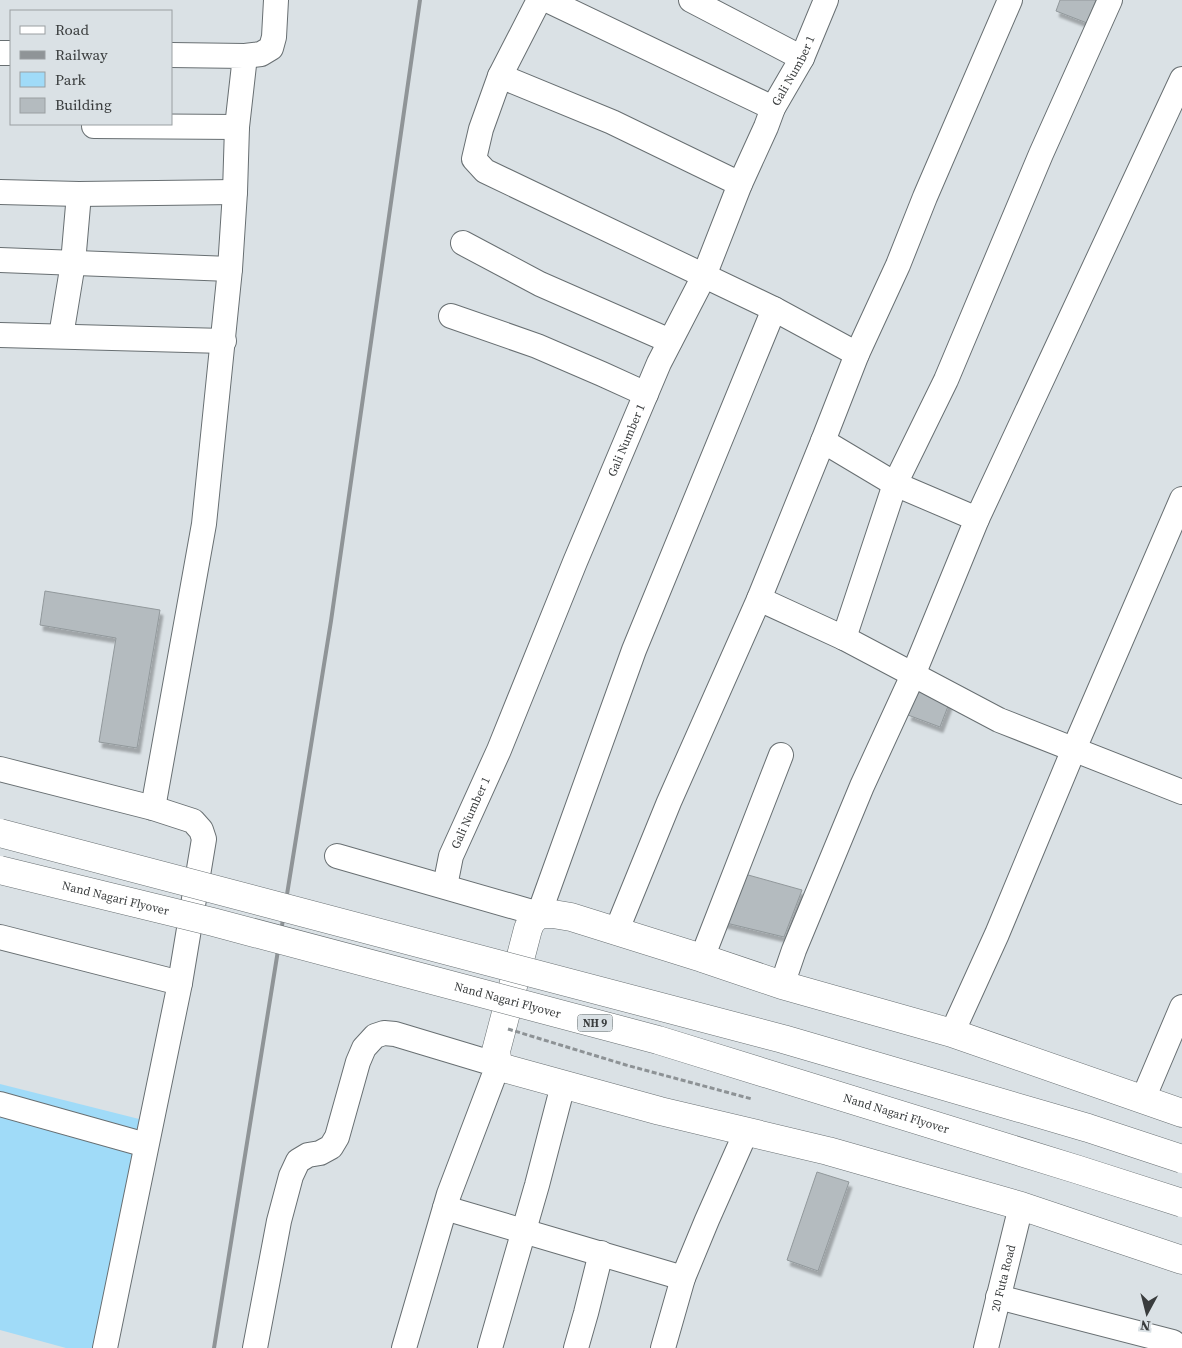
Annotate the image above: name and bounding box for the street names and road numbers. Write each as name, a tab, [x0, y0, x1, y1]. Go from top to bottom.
street label: Gali Number 1	[768, 33, 818, 109]
street label: Gali Number 1	[604, 401, 649, 479]
street label: Gali Number 1	[447, 774, 494, 851]
street label: Nand Nagari Flyover	[60, 877, 171, 919]
street label: Nand Nagari Flyover	[452, 978, 563, 1022]
road number: NH 9	[578, 1014, 612, 1032]
street label: Nand Nagari Flyover	[841, 1090, 951, 1137]
street label: 20 Futa Road	[987, 1243, 1019, 1313]

